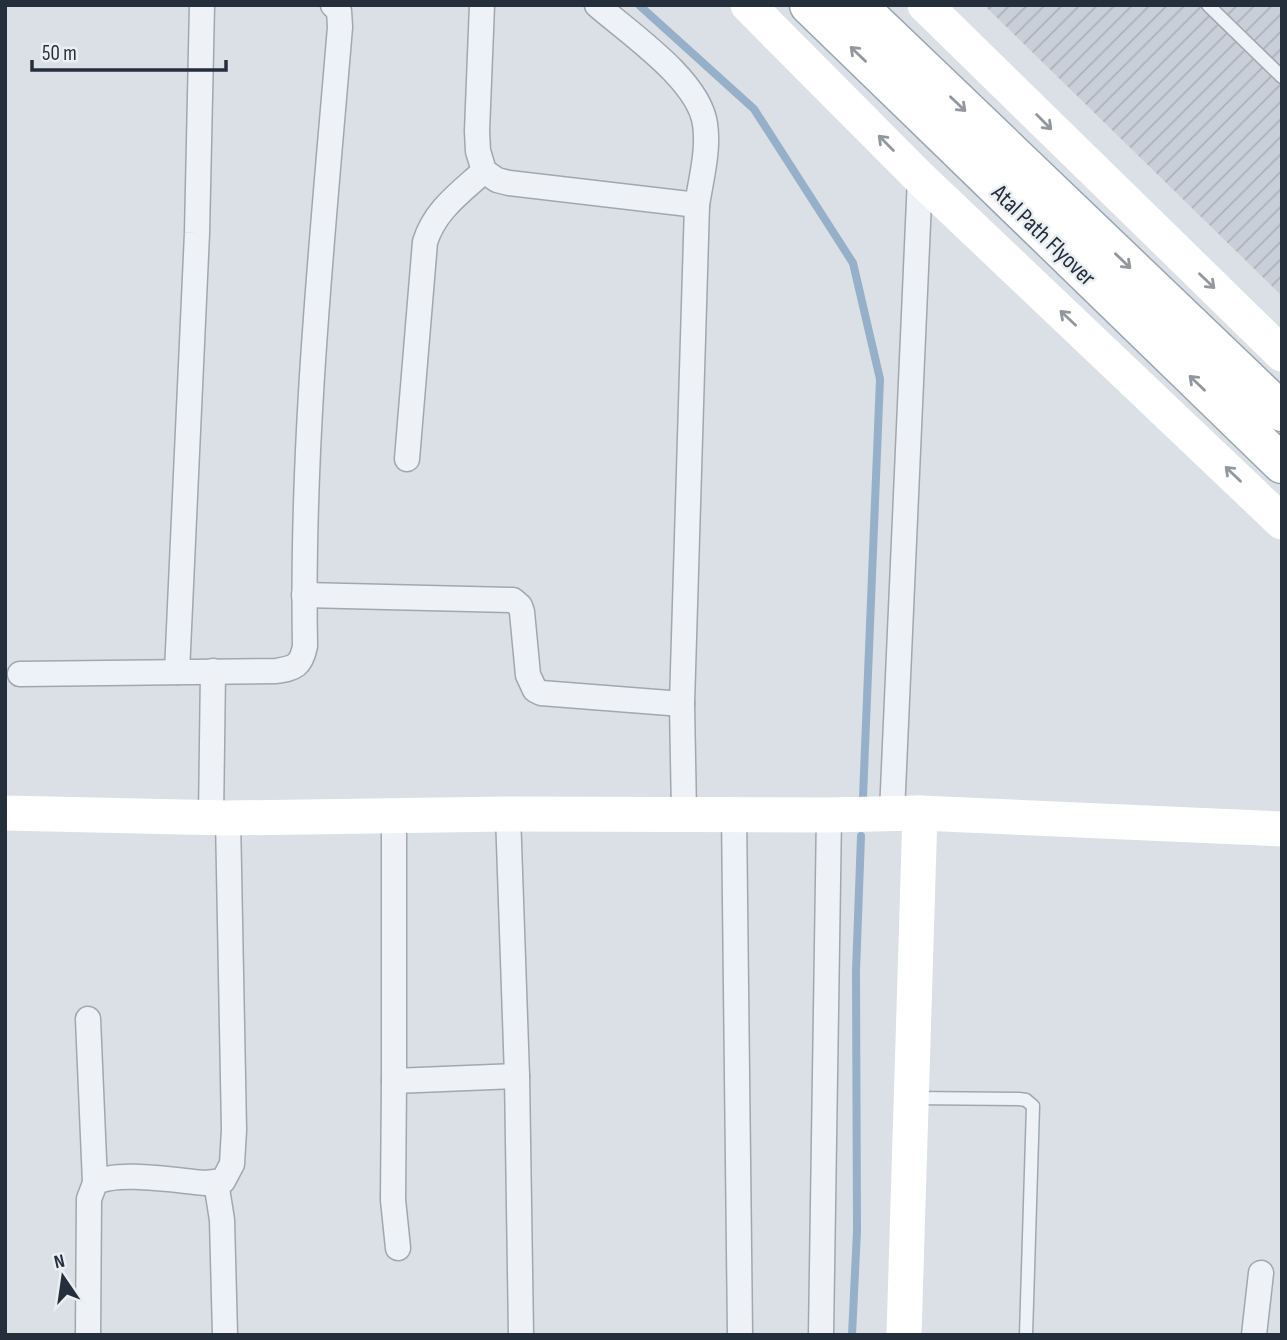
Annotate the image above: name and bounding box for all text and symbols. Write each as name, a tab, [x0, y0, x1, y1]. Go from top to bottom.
scale bar	[32, 28, 226, 72]
text: 50 m	[42, 41, 77, 66]
one-way arrow	[850, 45, 867, 62]
one-way arrow	[949, 96, 966, 113]
one-way arrow	[1035, 113, 1052, 130]
one-way arrow	[877, 135, 894, 152]
street label: Atal Path Flyover	[985, 178, 1102, 292]
one-way arrow	[1114, 253, 1131, 270]
one-way arrow	[1198, 272, 1215, 289]
one-way arrow	[1060, 309, 1077, 326]
one-way arrow	[1189, 374, 1206, 391]
one-way arrow	[1225, 466, 1242, 483]
north arrow	[28, 1242, 98, 1312]
text: N	[52, 1250, 67, 1274]

